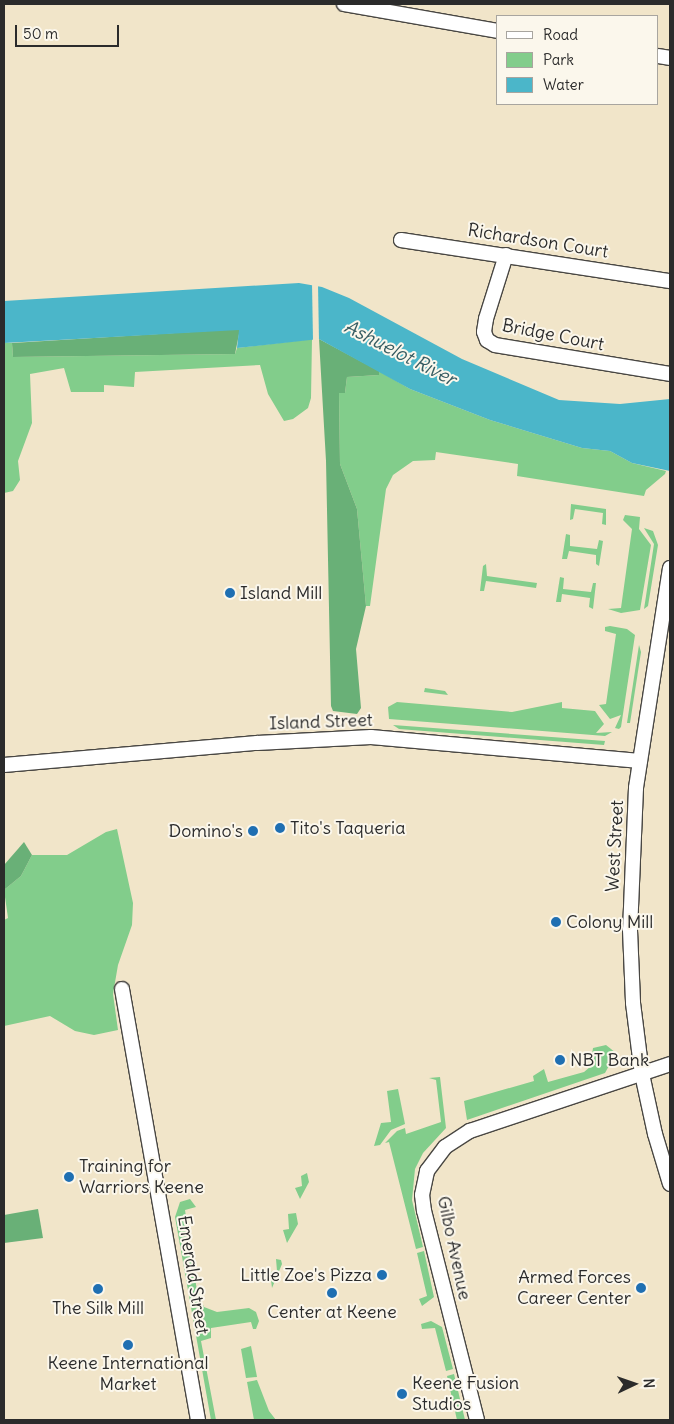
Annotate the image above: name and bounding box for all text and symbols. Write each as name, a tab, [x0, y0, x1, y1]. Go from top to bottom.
scale bar	[18, 15, 121, 47]
legend	[497, 15, 659, 105]
text: 50 m	[23, 24, 58, 43]
text: Road	[543, 25, 578, 44]
text: Park	[543, 50, 574, 69]
text: Water	[543, 75, 584, 94]
street label: Richardson Court	[466, 219, 610, 263]
water label: Ashuelot River	[340, 315, 460, 391]
street label: Bridge Court	[500, 315, 606, 355]
place label: Island Mill	[240, 582, 322, 604]
marker: Island Mill	[224, 587, 236, 599]
street label: Island Street	[269, 709, 373, 735]
street label: West Street	[602, 800, 628, 892]
place label: Tito's Taqueria	[290, 817, 405, 839]
place label: Domino's	[168, 820, 243, 842]
marker: Tito's Taqueria	[274, 822, 286, 834]
marker: Domino's	[247, 825, 259, 837]
place label: Colony Mill	[566, 911, 653, 933]
marker: Colony Mill	[550, 916, 562, 928]
place label: NBT Bank	[570, 1049, 649, 1071]
marker: NBT Bank	[554, 1054, 566, 1066]
place label: Training for Warriors Keene	[79, 1156, 204, 1198]
marker: Training for Warriors Keene	[63, 1171, 75, 1183]
street label: Gilbo Avenue	[432, 1194, 476, 1302]
street label: Emerald Street	[173, 1214, 213, 1336]
place label: Little Zoe's Pizza	[240, 1264, 372, 1286]
place label: Armed Forces Career Center	[517, 1267, 631, 1310]
marker: Little Zoe's Pizza	[376, 1269, 388, 1281]
marker: Armed Forces Career Center	[635, 1282, 647, 1294]
marker: The Silk Mill	[92, 1283, 104, 1295]
marker: Center at Keene	[326, 1287, 338, 1299]
place label: The Silk Mill	[52, 1297, 144, 1319]
place label: Center at Keene	[267, 1301, 397, 1323]
marker: Keene International Market	[122, 1339, 134, 1351]
place label: Keene International Market	[47, 1353, 209, 1396]
north arrow	[609, 1359, 659, 1409]
place label: Keene Fusion Studios	[412, 1373, 519, 1416]
text: N	[640, 1378, 658, 1389]
marker: Keene Fusion Studios	[396, 1388, 408, 1400]

